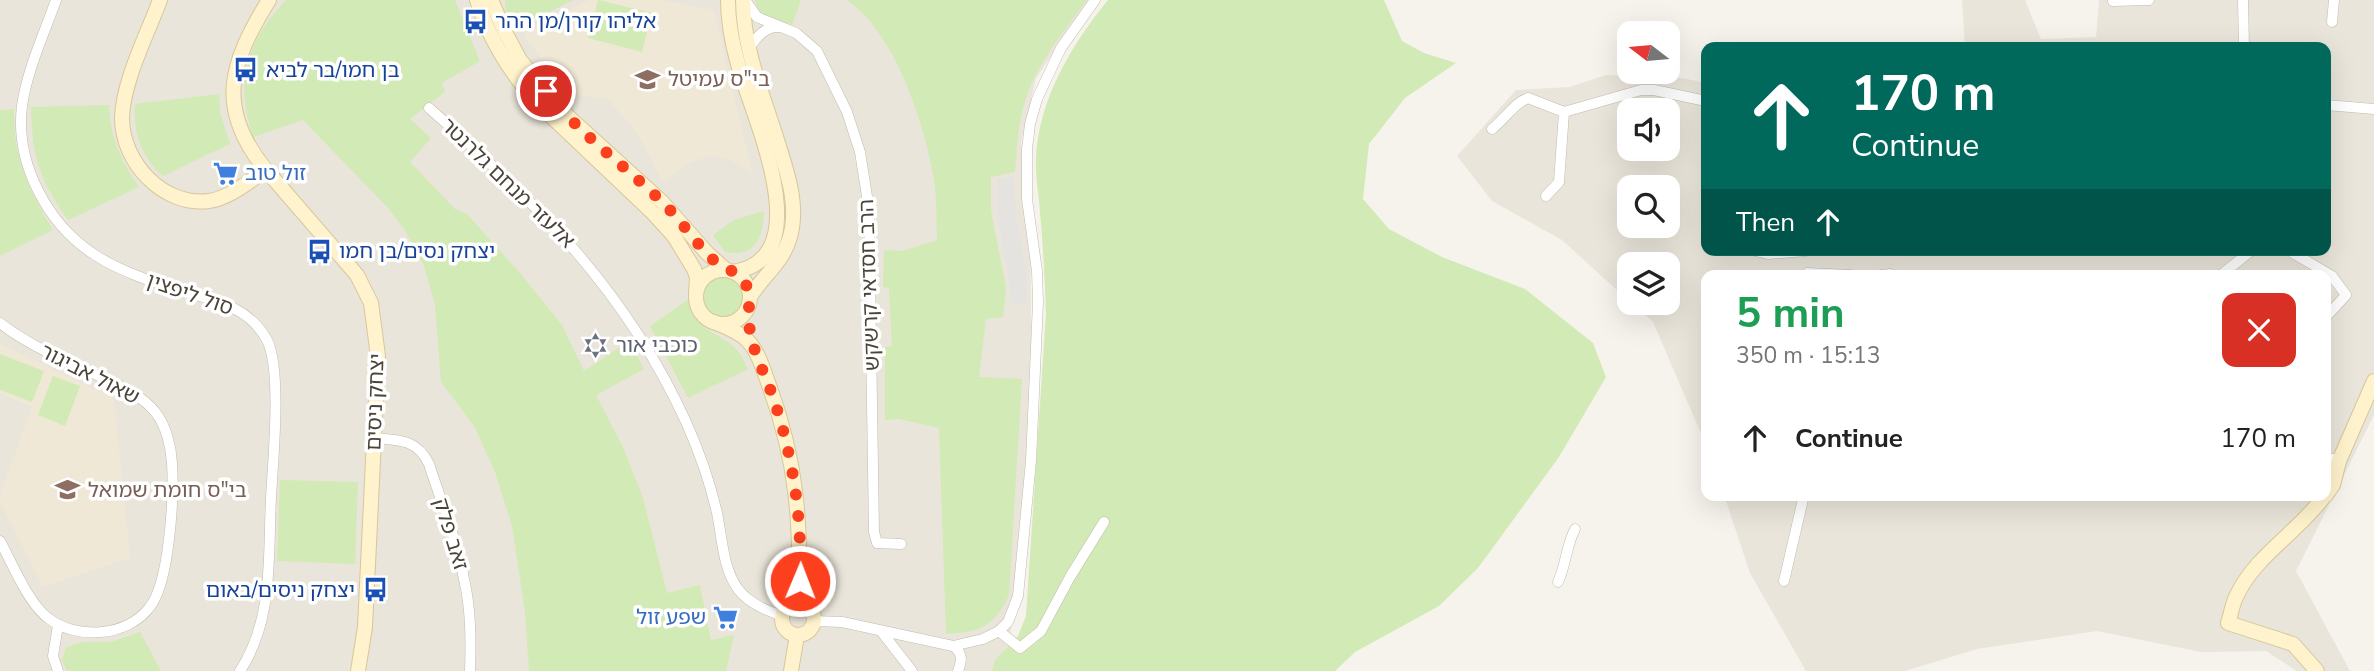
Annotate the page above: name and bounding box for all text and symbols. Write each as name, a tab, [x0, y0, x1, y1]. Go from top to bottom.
bus stop icon: אליהו קורן/מן ההר	[461, 7, 489, 35]
place label: אליהו קורן/מן ההר	[495, 7, 656, 35]
north arrow	[1617, 21, 1680, 84]
map controls	[1617, 21, 1680, 315]
bus stop icon: בן חמו/בר לביא	[232, 56, 260, 84]
place label: בן חמו/בר לביא	[266, 56, 400, 84]
text: 170 m	[1851, 60, 1995, 127]
pin	[516, 61, 576, 121]
school or university icon: בי"ס עמיטל	[634, 65, 662, 93]
place label: בי"ס עמיטל	[668, 65, 770, 93]
icon: ahead	[1736, 70, 1827, 161]
icon: arrive	[527, 72, 565, 110]
button: sound	[1617, 98, 1680, 161]
street label: אלעזר מנחם גלרנטר	[435, 112, 581, 254]
text: Continue	[1851, 124, 1979, 167]
supermarket icon: זול טוב	[211, 159, 239, 187]
place label: זול טוב	[245, 159, 306, 187]
button: search	[1617, 175, 1680, 238]
street label: הרב חסדאי קרשקש	[852, 199, 886, 371]
icon: ahead	[1809, 203, 1847, 241]
text: Then	[1736, 205, 1795, 240]
bus stop icon: יצחק נסים/בן חמו	[305, 237, 333, 265]
place label: יצחק נסים/בן חמו	[339, 237, 495, 265]
button: layers	[1617, 252, 1680, 315]
street label: סול ליפצין	[143, 266, 237, 322]
text: 5 min	[1736, 285, 1845, 342]
button: close	[2222, 293, 2296, 367]
synagogue icon: כוכבי אור	[582, 331, 610, 359]
place label: כוכבי אור	[616, 331, 698, 359]
street label: שאול אביגור	[36, 337, 144, 411]
text: 350 m · 15:13	[1736, 340, 1881, 371]
street label: יצחק ניסים	[359, 353, 391, 451]
icon: ahead	[1736, 419, 1774, 457]
text: Continue	[1795, 421, 1903, 456]
text: 170 m	[2220, 421, 2296, 456]
school or university icon: בי"ס חומת שמואל	[54, 476, 82, 504]
place label: בי"ס חומת שמואל	[88, 476, 247, 504]
street label: זאב פלק	[427, 494, 475, 574]
position arrow	[763, 544, 837, 618]
place label: יצחק ניסים/באום	[206, 576, 355, 604]
bus stop icon: יצחק ניסים/באום	[361, 576, 389, 604]
place label: שפע זול	[636, 603, 706, 631]
supermarket icon: שפע זול	[712, 603, 740, 631]

